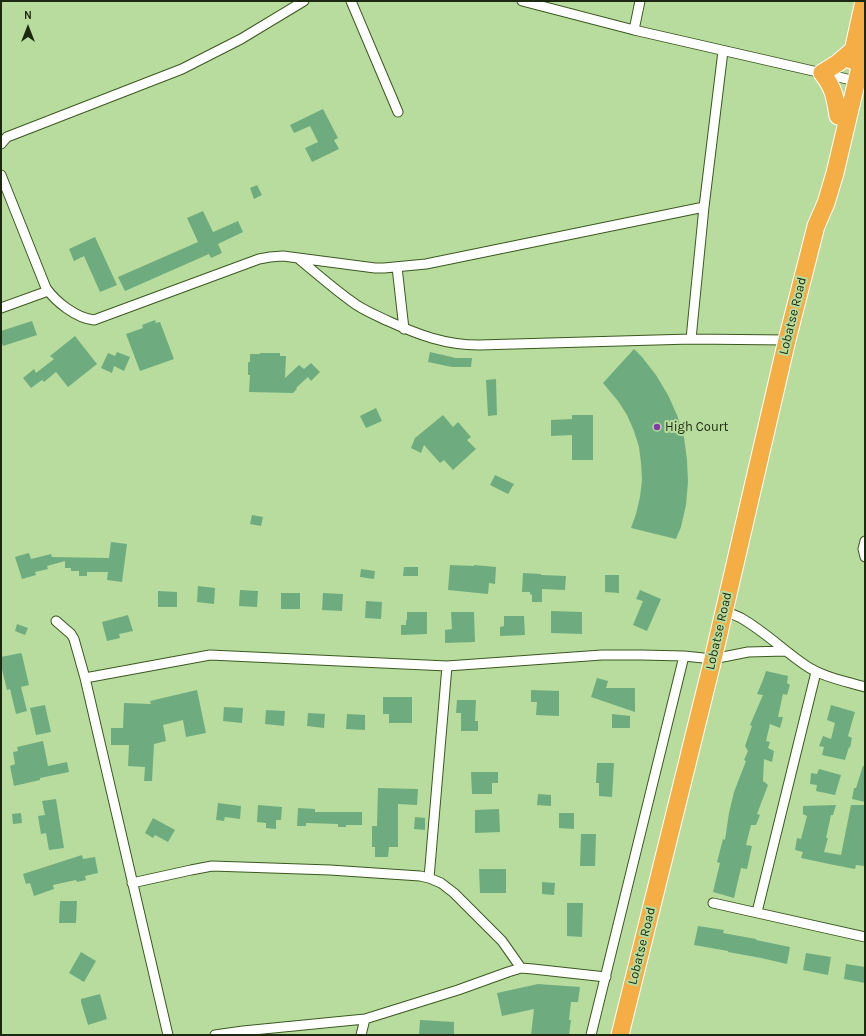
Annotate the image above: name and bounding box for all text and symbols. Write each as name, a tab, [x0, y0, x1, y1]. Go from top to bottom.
north arrow	[8, 8, 48, 48]
text: N	[24, 9, 32, 22]
street label: Lobatse Road	[776, 276, 810, 356]
place label: High Court	[665, 419, 728, 435]
marker: High Court	[652, 422, 662, 432]
street label: Lobatse Road	[702, 591, 736, 671]
street label: Lobatse Road	[625, 906, 659, 986]

